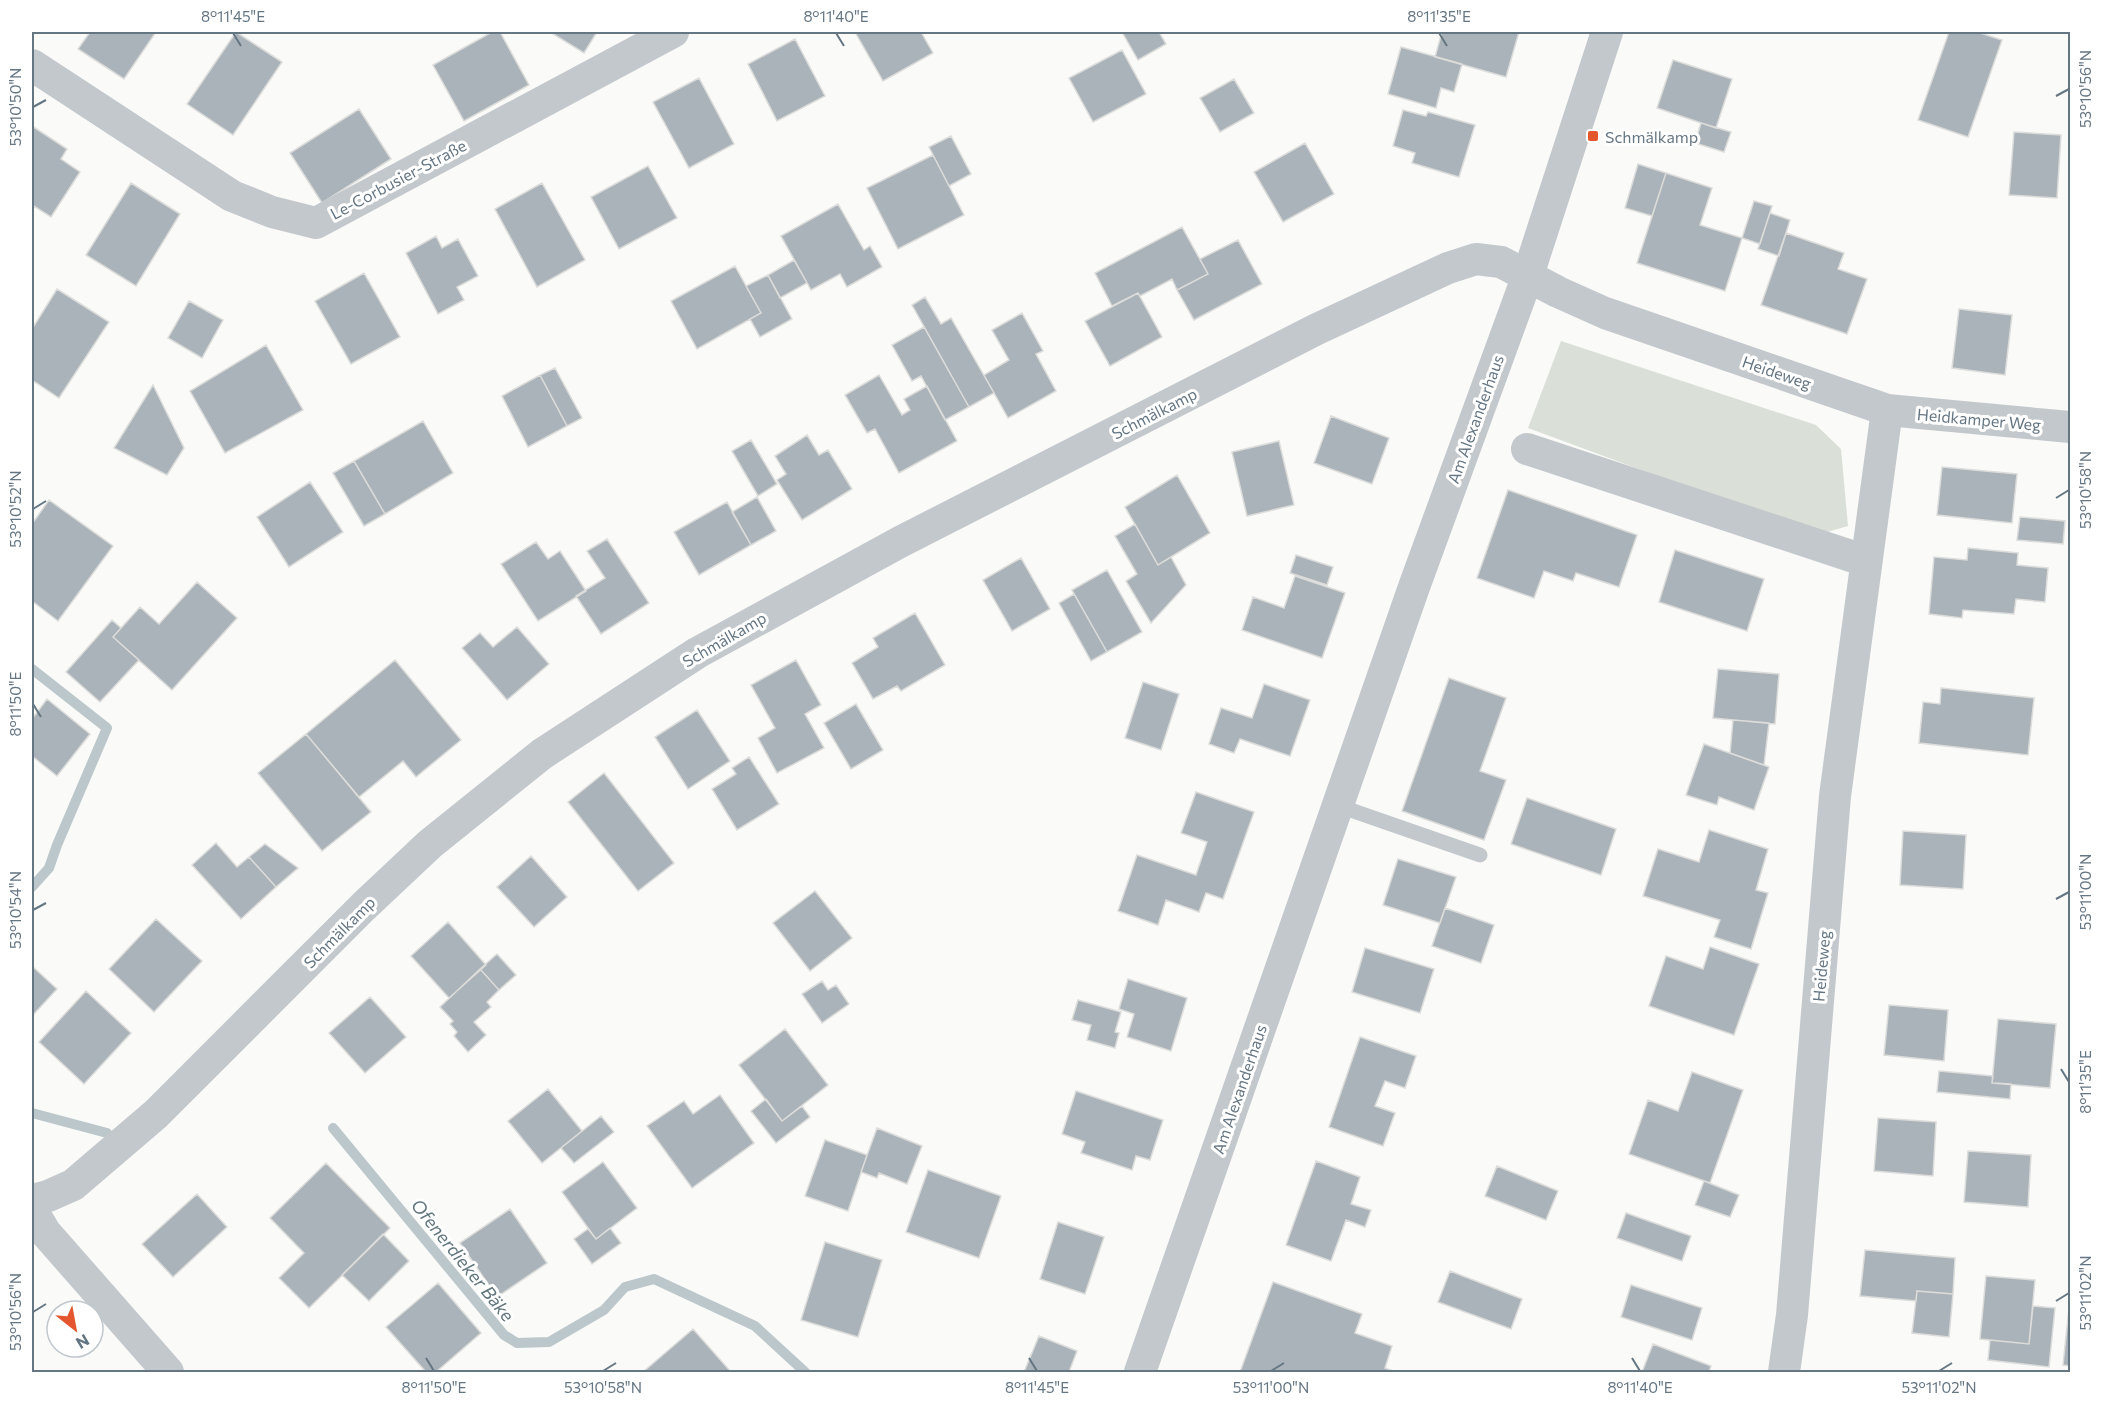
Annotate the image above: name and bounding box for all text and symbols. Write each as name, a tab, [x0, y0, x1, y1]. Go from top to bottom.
text: 8°11'45"E	[201, 7, 265, 25]
text: 8°11'40"E	[803, 7, 869, 25]
text: 8°11'35"E	[1407, 7, 1471, 25]
text: 53°10'56"N	[2076, 50, 2094, 128]
text: 53°10'50"N	[6, 68, 24, 146]
place label: Schmälkamp	[1605, 127, 1698, 146]
marker: Schmälkamp	[1586, 129, 1600, 143]
street label: Le-Corbusier-Straße	[327, 135, 469, 223]
street label: Heideweg	[1740, 351, 1814, 393]
street label: Am Alexanderhaus	[1443, 352, 1507, 486]
street label: Schmälkamp	[1108, 383, 1200, 443]
street label: Heidkamper Weg	[1916, 404, 2042, 434]
text: 53°10'58"N	[2076, 451, 2094, 529]
text: 53°10'52"N	[6, 470, 24, 548]
street label: Schmälkamp	[679, 607, 769, 671]
text: 8°11'50"E	[6, 671, 24, 736]
text: 53°11'00"N	[2076, 854, 2094, 930]
text: 53°10'54"N	[6, 871, 24, 949]
street label: Schmälkamp	[299, 892, 379, 972]
street label: Heideweg	[1808, 929, 1834, 1003]
street label: Am Alexanderhaus	[1208, 1022, 1270, 1156]
text: 8°11'35"E	[2076, 1050, 2094, 1114]
water label: Ofenerdieker Bäke	[407, 1194, 519, 1326]
text: 53°11'02"N	[2076, 1255, 2094, 1331]
text: 53°10'56"N	[6, 1273, 24, 1351]
north arrow	[45, 1299, 105, 1359]
text: N	[73, 1331, 93, 1354]
text: 8°11'50"E	[402, 1378, 467, 1396]
text: 53°10'58"N	[564, 1378, 642, 1396]
text: 8°11'45"E	[1005, 1378, 1069, 1396]
text: 53°11'00"N	[1233, 1378, 1309, 1396]
text: 8°11'40"E	[1607, 1378, 1673, 1396]
text: 53°11'02"N	[1901, 1378, 1977, 1396]

